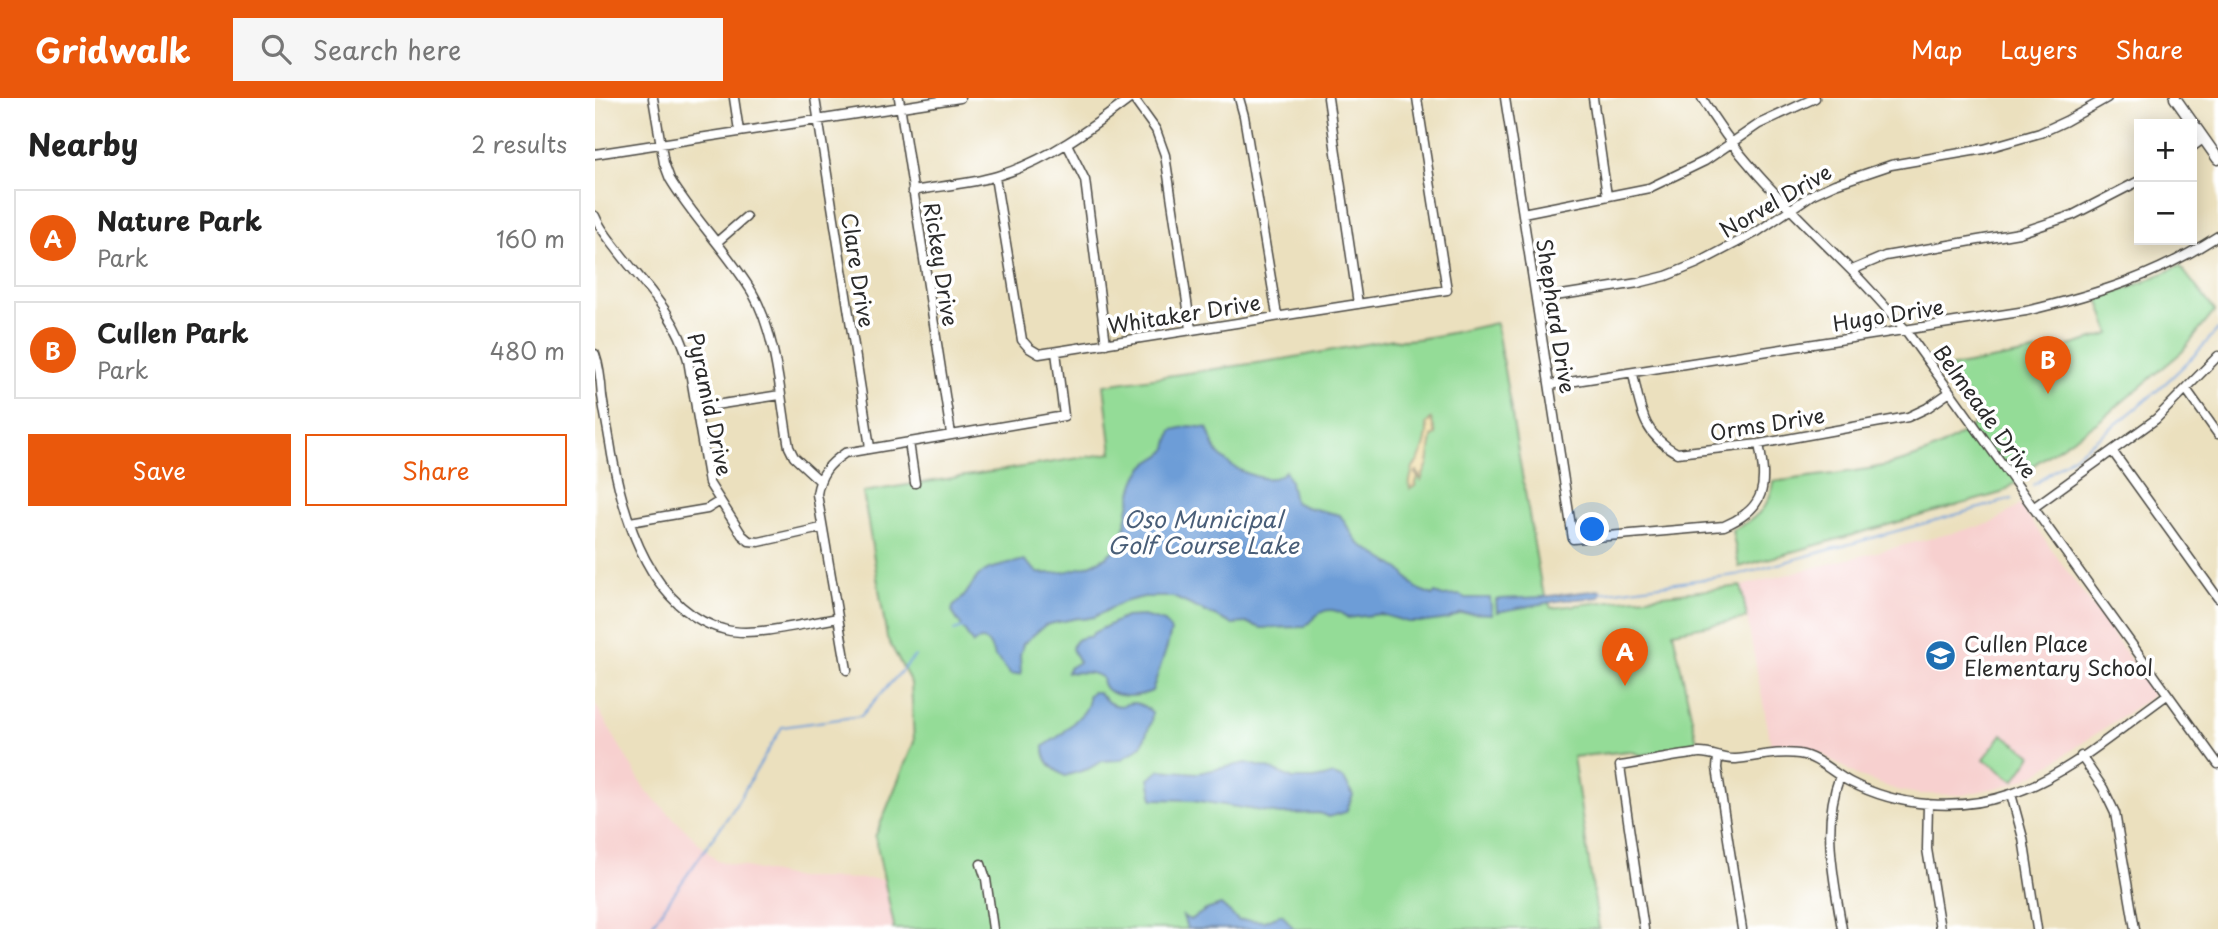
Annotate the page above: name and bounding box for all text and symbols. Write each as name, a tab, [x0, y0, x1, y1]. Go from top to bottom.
search box	[233, 18, 723, 81]
text: Gridwalk	[35, 24, 191, 74]
icon: search	[257, 30, 295, 68]
text: Search here	[313, 30, 461, 69]
text: Map	[1911, 31, 1962, 67]
text: Layers	[2000, 31, 2077, 67]
text: Share	[2115, 31, 2183, 67]
map controls	[2134, 119, 2197, 245]
button: +	[2134, 119, 2197, 182]
text: Nearby	[28, 121, 138, 166]
text: 2 results	[471, 126, 567, 161]
street label: Norvel Drive	[1713, 155, 1837, 245]
button: −	[2134, 182, 2197, 245]
street label: Rickey Drive	[916, 200, 968, 328]
text: Nature Park	[97, 201, 262, 240]
street label: Clare Drive	[834, 210, 884, 330]
text: A	[44, 221, 62, 256]
text: 160 m	[496, 221, 565, 256]
street label: Shephard Drive	[1529, 236, 1585, 396]
text: Park	[97, 240, 148, 275]
street label: Whitaker Drive	[1105, 285, 1263, 341]
street label: Hugo Drive	[1830, 289, 1946, 339]
text: Cullen Park	[97, 313, 249, 352]
street label: Pyramid Drive	[680, 329, 742, 479]
text: B	[45, 333, 61, 368]
text: 480 m	[490, 333, 565, 368]
pin: B	[2025, 336, 2071, 394]
street label: Belmeade Drive	[1926, 337, 2046, 485]
text: Park	[97, 352, 148, 387]
street label: Orms Drive	[1707, 398, 1827, 448]
button: Save	[28, 434, 291, 506]
button: Share	[305, 434, 567, 506]
water label: Oso Municipal Golf Course Lake	[1107, 501, 1300, 562]
your location	[1575, 512, 1609, 546]
place label: Cullen Place Elementary School	[1964, 627, 2153, 683]
pin: A	[1602, 628, 1648, 686]
school or university icon: Cullen Place Elementary School	[1924, 638, 1958, 672]

